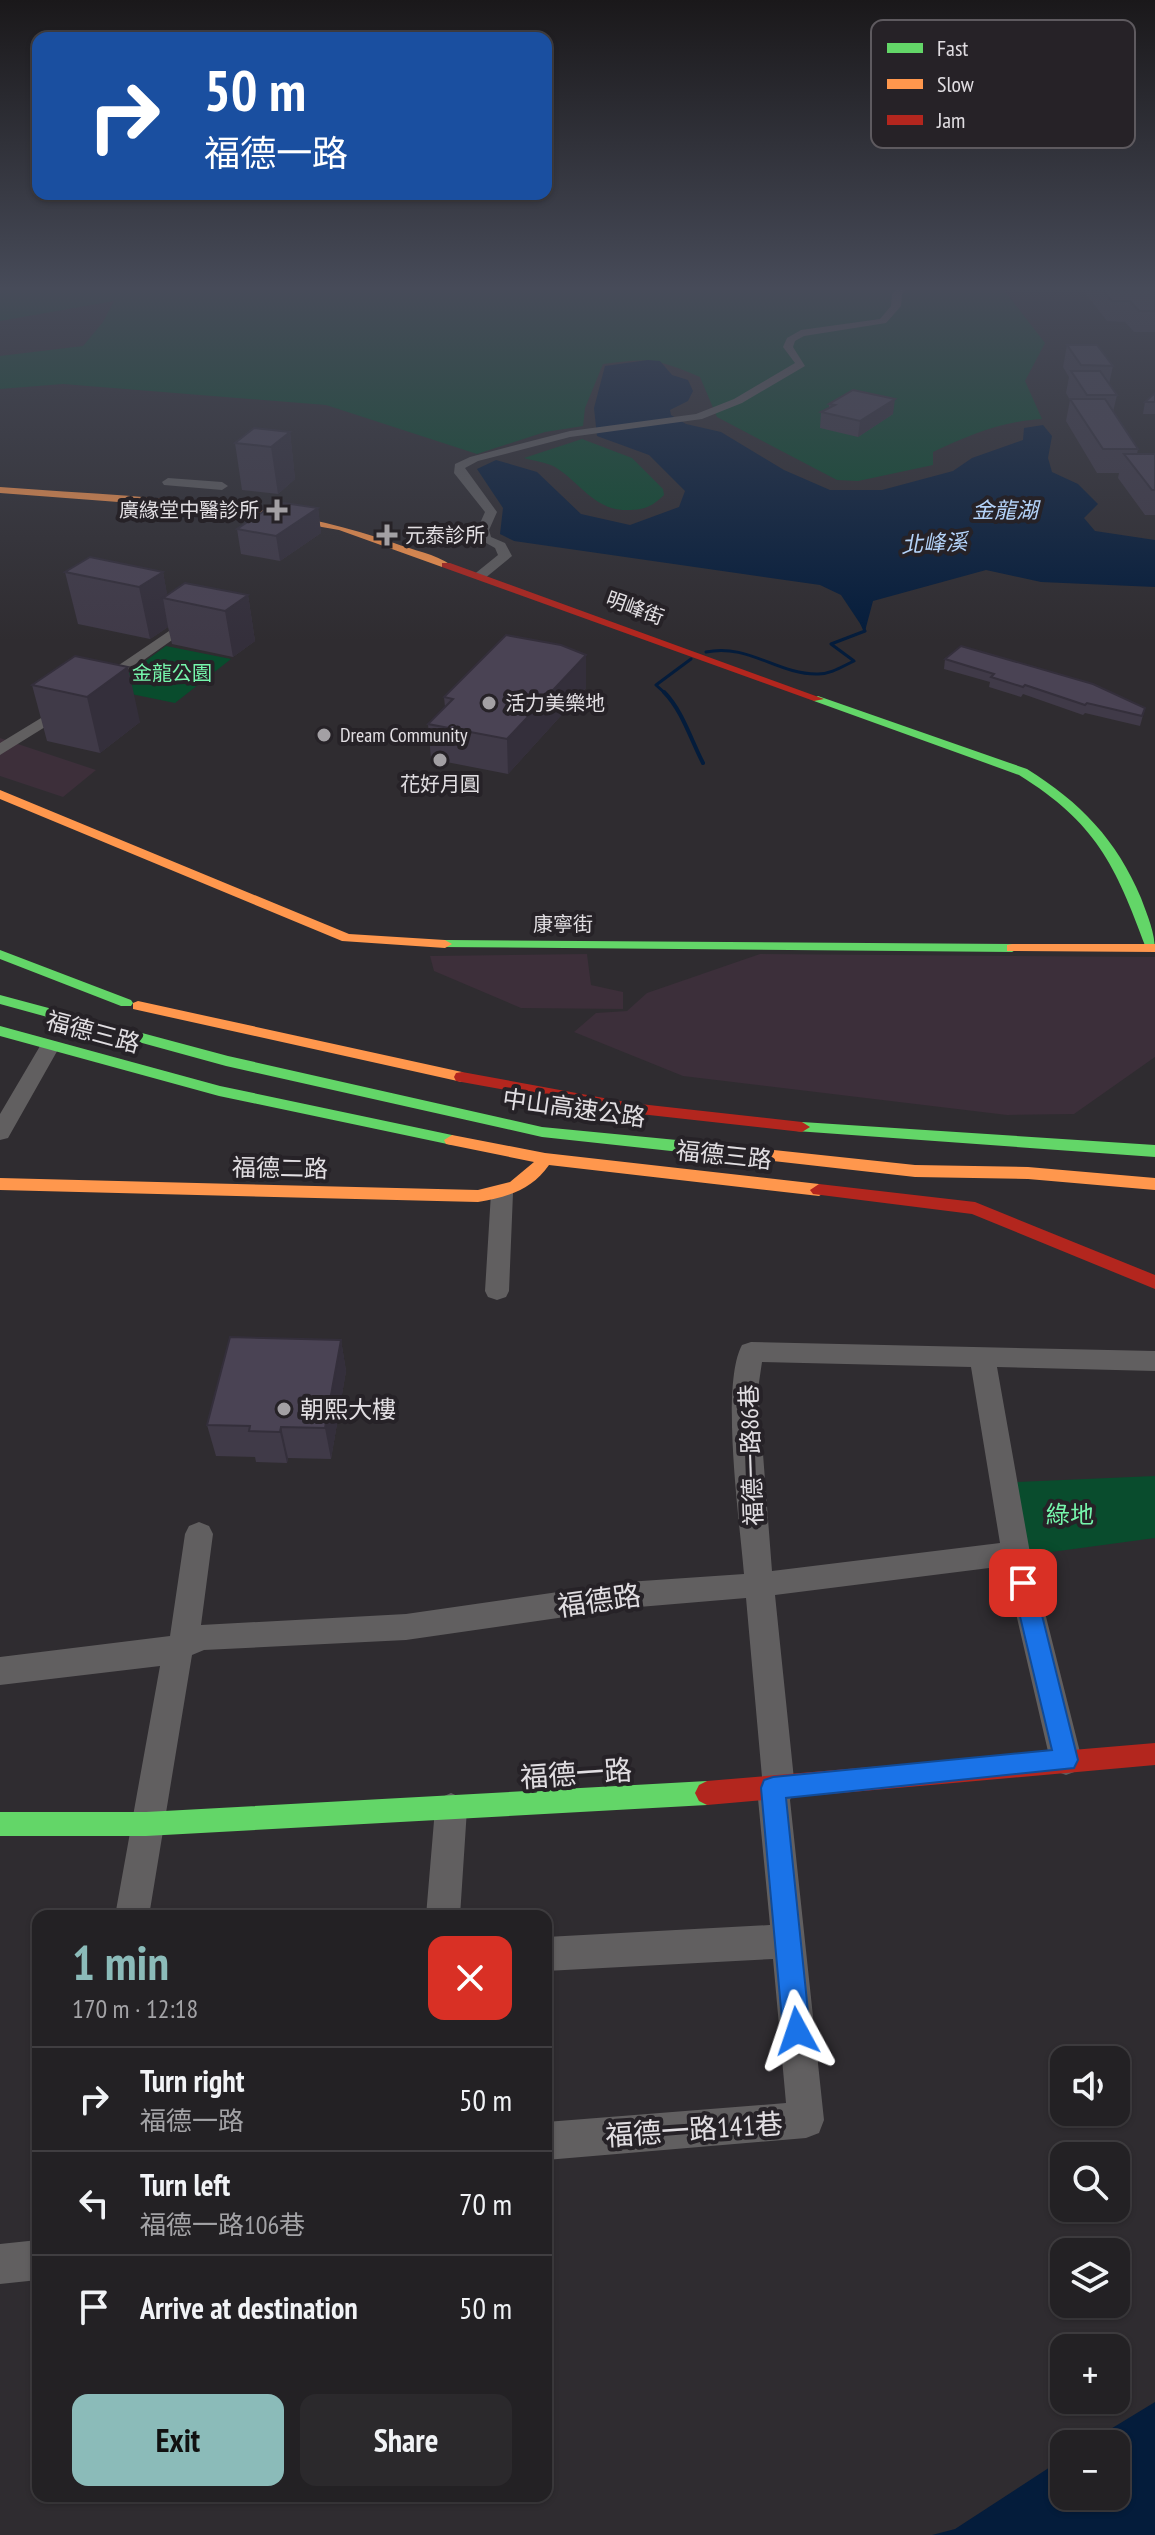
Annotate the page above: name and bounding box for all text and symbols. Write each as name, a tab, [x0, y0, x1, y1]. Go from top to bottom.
legend	[871, 20, 1135, 148]
text: Fast	[937, 34, 968, 62]
text: 50 m	[204, 54, 306, 126]
icon: right	[72, 64, 176, 168]
text: Slow	[937, 70, 974, 98]
text: Jam	[936, 106, 965, 134]
text: 福德一路	[204, 129, 348, 176]
water label: 金龍湖	[972, 496, 1041, 524]
place label: 廣緣堂中醫診所	[119, 497, 259, 523]
marker: 廣緣堂中醫診所	[266, 499, 288, 521]
place label: 元泰診所	[405, 522, 485, 548]
marker: 元泰診所	[376, 524, 398, 546]
water label: 北峰溪	[900, 527, 971, 559]
street label: 明峰街	[602, 586, 668, 630]
park label: 金龍公園	[132, 660, 212, 686]
place label: 活力美樂地	[505, 690, 605, 716]
marker: 活力美樂地	[480, 694, 498, 712]
place label: Dream Community	[340, 722, 468, 748]
marker: Dream Community	[315, 726, 333, 744]
marker: 花好月圓	[431, 751, 449, 769]
place label: 花好月圓	[400, 771, 480, 797]
street label: 康寧街	[533, 911, 593, 937]
street label: 福德三路	[43, 1005, 143, 1059]
street label: 中山高速公路	[501, 1083, 647, 1133]
street label: 福德三路	[675, 1135, 773, 1175]
street label: 福德二路	[232, 1152, 328, 1184]
street label: 福德一路86巷	[733, 1384, 769, 1526]
place label: 朝熙大樓	[300, 1394, 396, 1425]
marker: 朝熙大樓	[275, 1400, 293, 1418]
park label: 綠地	[1046, 1499, 1094, 1530]
pin	[989, 1549, 1057, 1617]
icon: arrive	[1001, 1561, 1045, 1605]
street label: 福德路	[555, 1576, 643, 1624]
street label: 福德一路	[519, 1751, 633, 1795]
text: 1 min	[72, 1931, 169, 1993]
button: close	[428, 1936, 512, 2020]
position arrow	[755, 1989, 839, 2073]
text: 170 m · 12:18	[72, 1992, 198, 2025]
map controls	[1050, 2046, 1130, 2510]
button: sound	[1050, 2046, 1130, 2126]
text: Turn right	[140, 2061, 244, 2100]
icon: right	[72, 2077, 116, 2121]
text: 50 m	[459, 2080, 512, 2119]
text: 福德一路	[140, 2104, 244, 2137]
street label: 福德一路141巷	[604, 2104, 784, 2154]
button: search	[1050, 2142, 1130, 2222]
text: Turn left	[140, 2165, 230, 2204]
icon: left	[72, 2181, 116, 2225]
text: 70 m	[459, 2184, 512, 2223]
text: 福德一路106巷	[140, 2208, 305, 2241]
button: layers	[1050, 2238, 1130, 2318]
icon: arrive	[72, 2285, 116, 2329]
text: Arrive at destination	[140, 2288, 358, 2327]
text: 50 m	[459, 2288, 512, 2327]
button: +	[1050, 2334, 1130, 2414]
button: Exit	[72, 2394, 284, 2486]
button: Share	[300, 2394, 512, 2486]
button: −	[1050, 2430, 1130, 2510]

